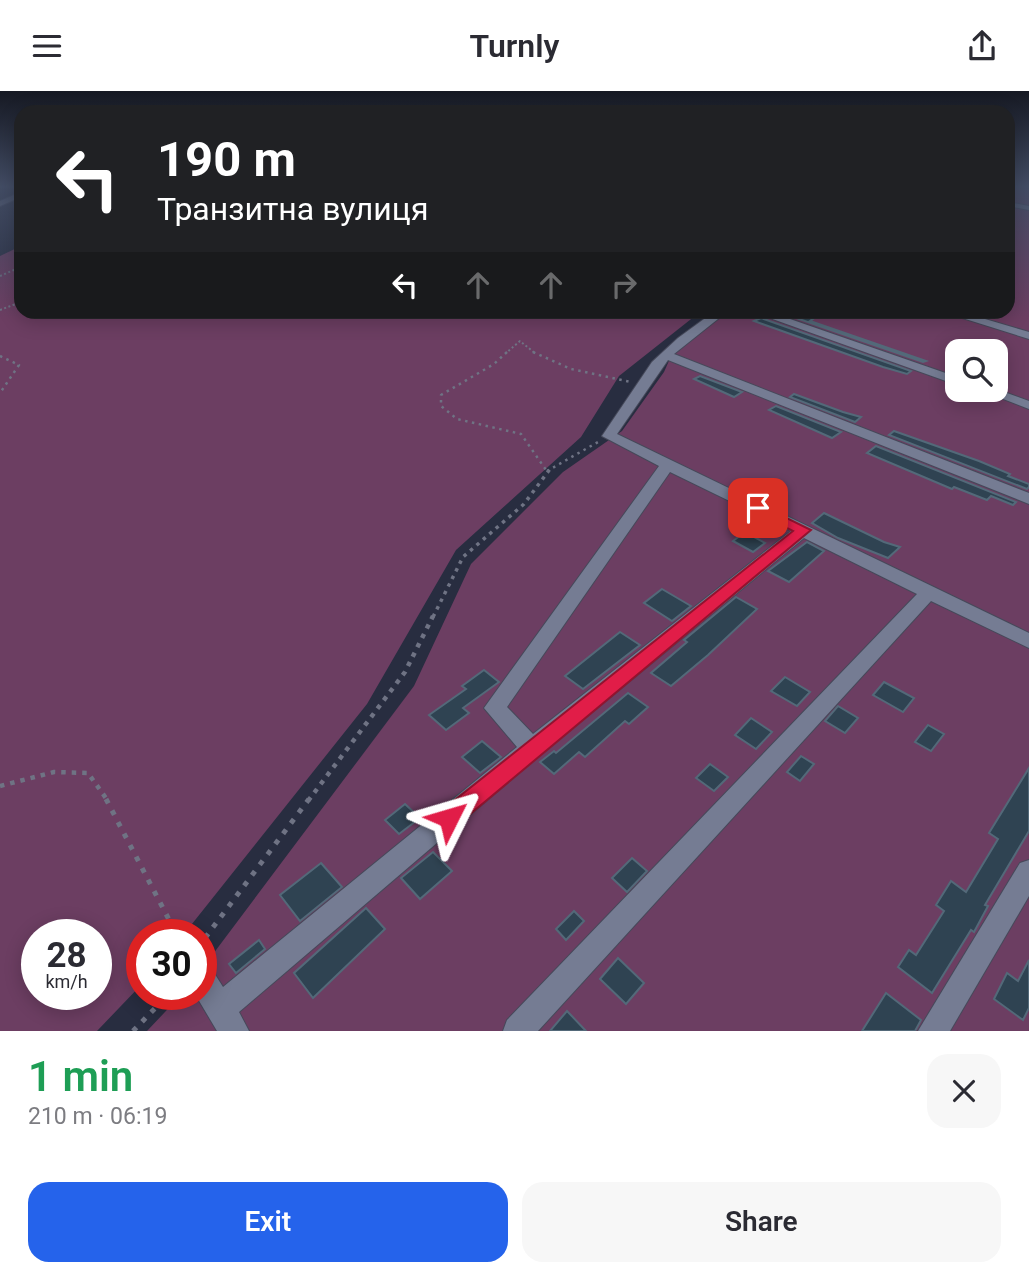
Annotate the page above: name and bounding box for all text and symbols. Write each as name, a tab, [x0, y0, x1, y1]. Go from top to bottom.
icon: menu	[28, 27, 66, 65]
text: Turnly	[470, 27, 559, 65]
icon: share	[963, 27, 1001, 65]
text: 190 m	[157, 131, 296, 188]
icon: left	[42, 133, 133, 224]
text: Транзитна вулиця	[157, 190, 428, 228]
icon: left	[386, 266, 424, 304]
icon: ahead	[459, 266, 497, 304]
icon: ahead	[532, 266, 570, 304]
icon: right	[605, 266, 643, 304]
map controls	[945, 339, 1008, 402]
button: search	[945, 339, 1008, 402]
pin	[728, 478, 788, 538]
icon: arrive	[739, 489, 777, 527]
position arrow	[412, 781, 486, 855]
speed limit sign: 30	[126, 919, 217, 1010]
text: 28	[46, 935, 87, 976]
text: km/h	[45, 971, 88, 992]
text: 1 min	[28, 1052, 133, 1101]
button: close	[927, 1054, 1001, 1128]
text: 210 m · 06:19	[28, 1103, 167, 1130]
button: Exit	[28, 1182, 508, 1262]
button: Share	[522, 1182, 1001, 1262]

